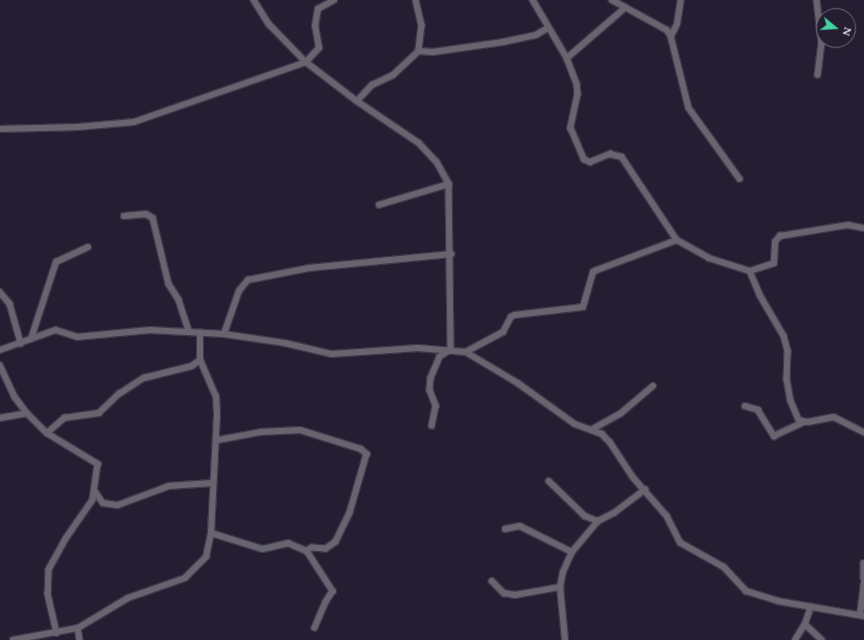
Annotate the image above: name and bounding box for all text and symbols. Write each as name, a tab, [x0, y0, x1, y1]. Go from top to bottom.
north arrow	[816, 8, 856, 48]
text: N	[837, 25, 856, 38]

